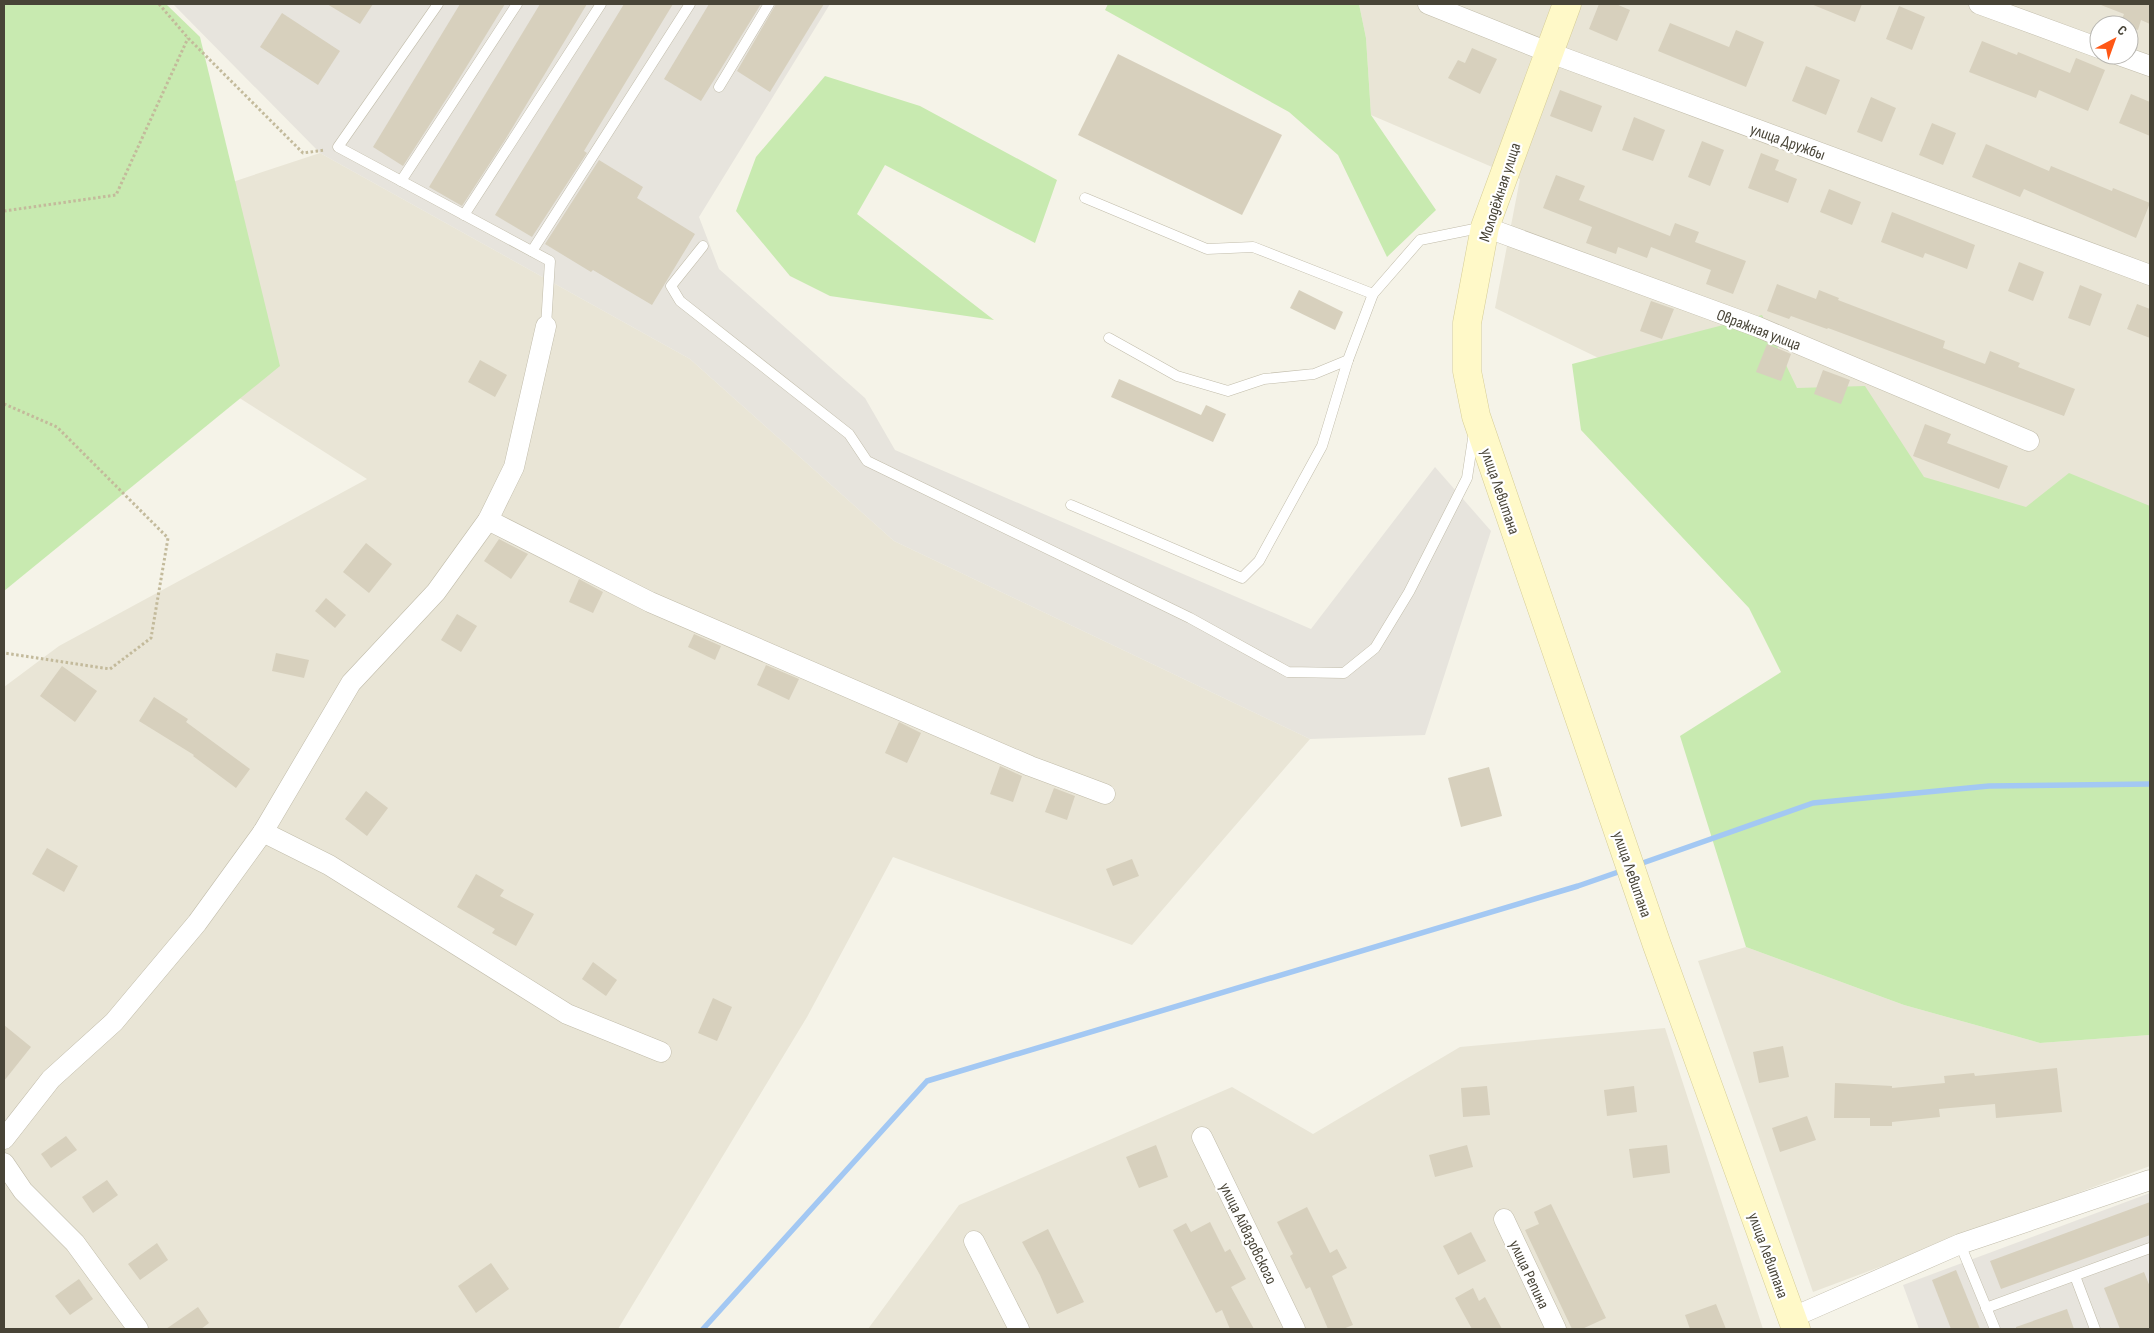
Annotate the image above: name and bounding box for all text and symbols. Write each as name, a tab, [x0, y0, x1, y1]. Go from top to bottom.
north arrow	[2089, 15, 2139, 65]
text: С	[2114, 22, 2130, 39]
street label: улица Дружбы	[1747, 120, 1828, 165]
street label: Молодёжная улица	[1475, 141, 1525, 244]
street label: Овражная улица	[1714, 306, 1803, 355]
street label: улица Левитана	[1476, 446, 1523, 537]
street label: улица Левитана	[1608, 829, 1655, 920]
street label: улица Айвазовского	[1215, 1180, 1280, 1288]
street label: улица Левитана	[1743, 1210, 1792, 1301]
street label: улица Репина	[1505, 1237, 1553, 1312]

